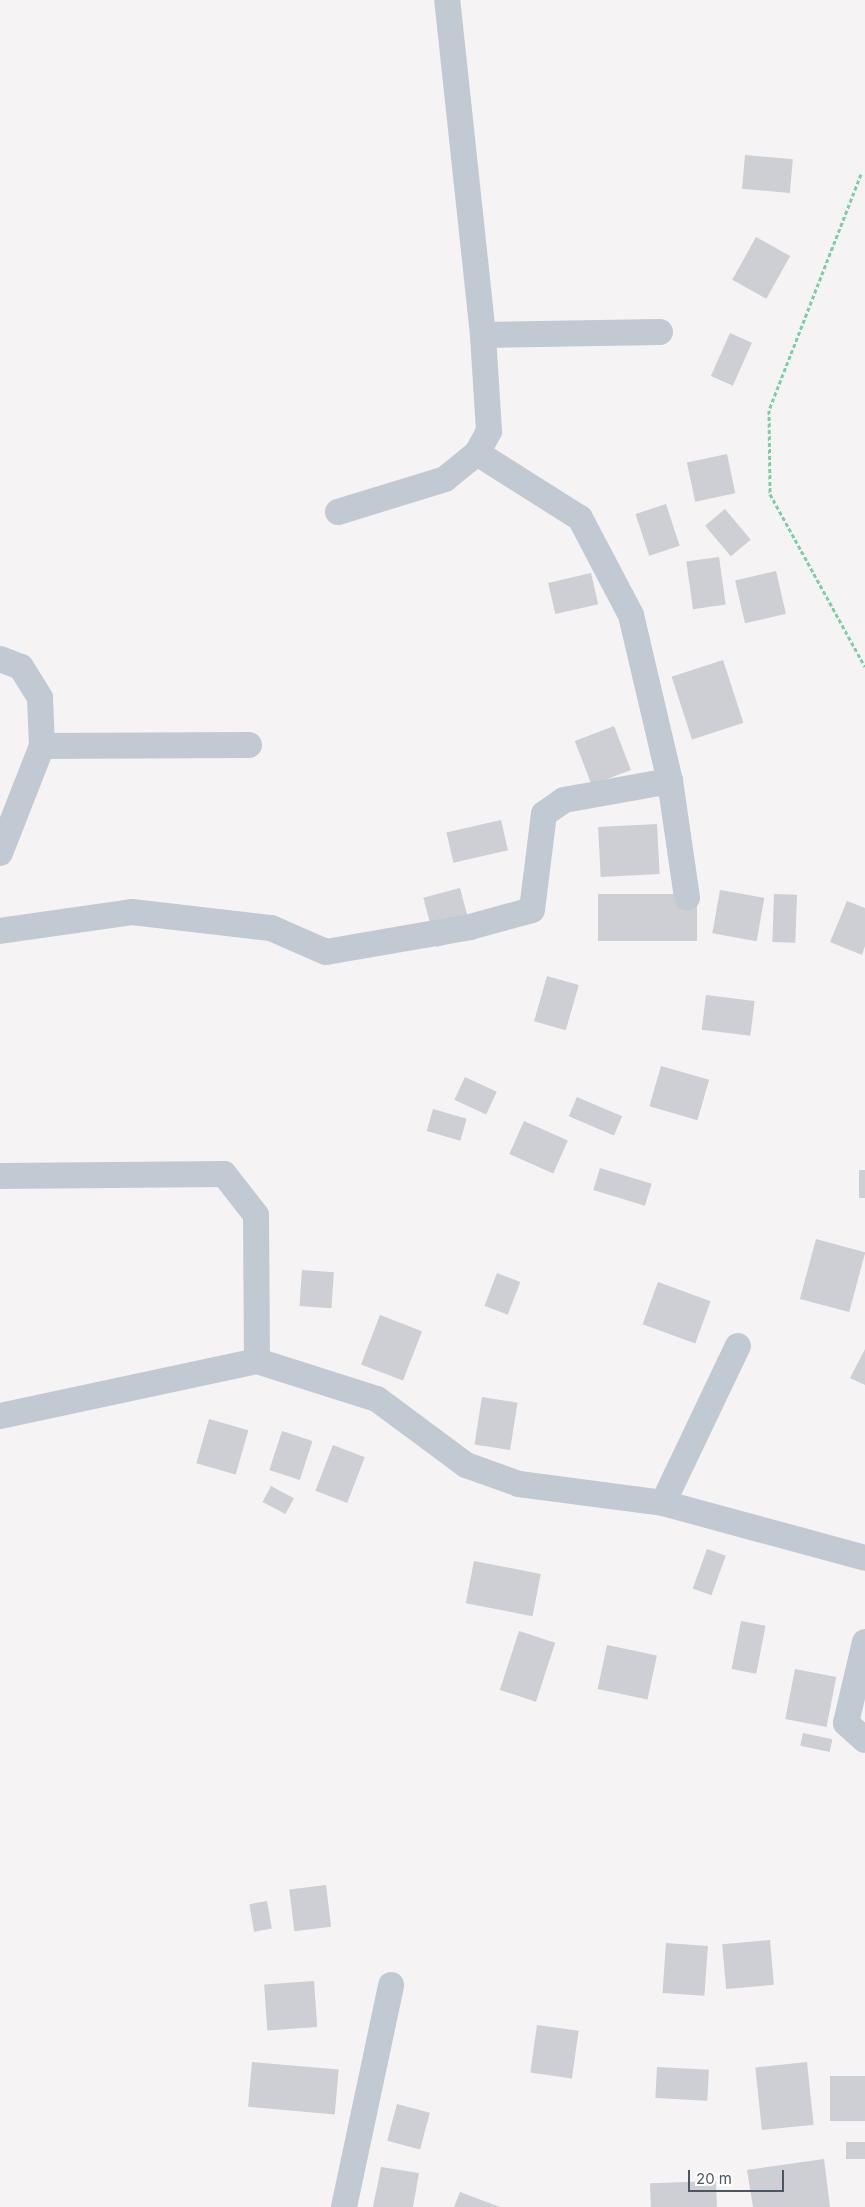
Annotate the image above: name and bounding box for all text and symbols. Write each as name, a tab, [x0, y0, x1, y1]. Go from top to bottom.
scale bar	[690, 2160, 786, 2192]
text: 20 m	[696, 2169, 732, 2188]

